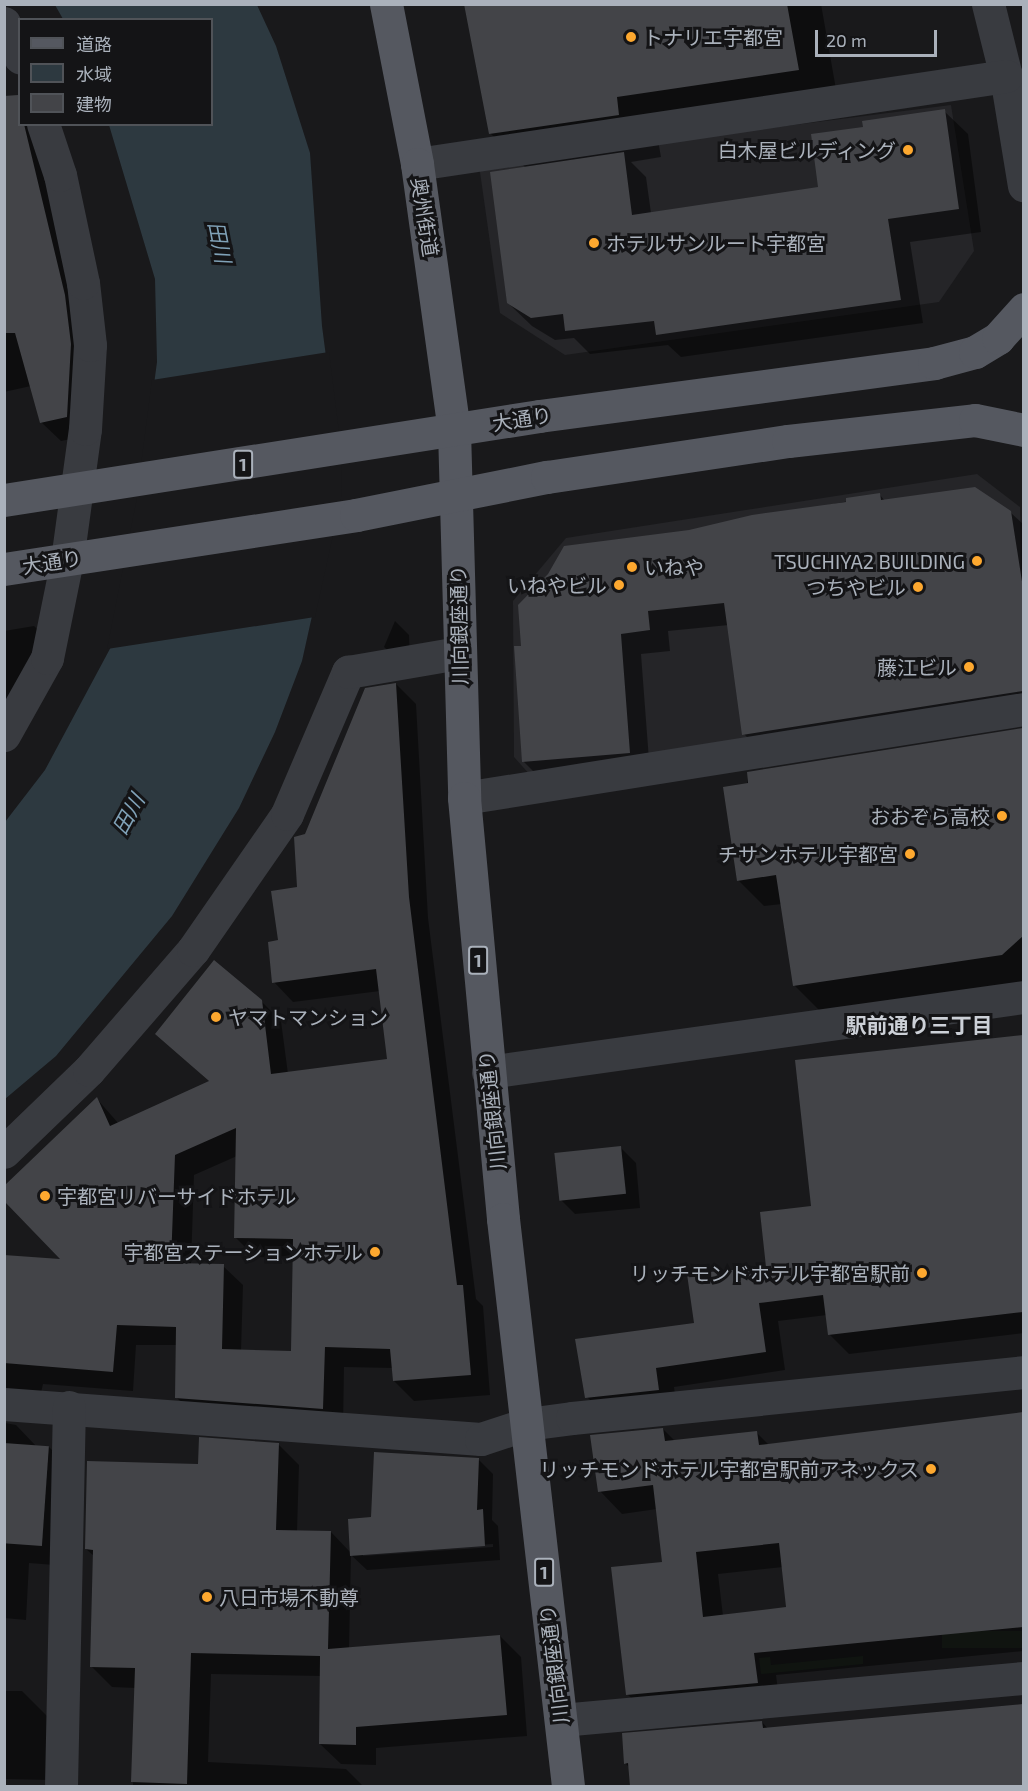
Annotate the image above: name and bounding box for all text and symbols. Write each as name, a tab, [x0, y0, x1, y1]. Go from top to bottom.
legend	[18, 18, 213, 126]
scale bar	[818, 18, 940, 56]
place label: トナリエ宇都宮	[643, 25, 783, 49]
text: 20 m	[826, 29, 867, 51]
marker: トナリエ宇都宮	[624, 30, 638, 44]
text: 道路	[76, 33, 112, 55]
text: 水域	[76, 63, 112, 85]
text: 建物	[76, 93, 112, 115]
place label: 白木屋ビルディング	[716, 138, 896, 162]
marker: 白木屋ビルディング	[901, 143, 915, 157]
street label: 奥州街道	[407, 176, 443, 258]
water label: 田川	[204, 219, 236, 265]
place label: ホテルサンルート宇都宮	[606, 231, 826, 255]
marker: ホテルサンルート宇都宮	[587, 236, 601, 250]
street label: 大通り	[490, 402, 554, 436]
road number: 1	[232, 449, 254, 479]
street label: 大通り	[20, 545, 84, 579]
place label: TSUCHIYA2 BUILDING	[774, 549, 965, 573]
marker: TSUCHIYA2 BUILDING	[970, 554, 984, 568]
place label: いねや	[644, 555, 704, 579]
marker: いねや	[625, 560, 639, 574]
street label: 川向銀座通り	[446, 565, 472, 685]
place label: いねやビル	[507, 573, 607, 597]
place label: つちやビル	[806, 575, 906, 599]
marker: いねやビル	[612, 578, 626, 592]
marker: つちやビル	[911, 580, 925, 594]
place label: 藤江ビル	[877, 655, 957, 679]
marker: 藤江ビル	[962, 660, 976, 674]
water label: 田川	[107, 790, 149, 838]
place label: おおぞら高校	[870, 804, 990, 828]
marker: おおぞら高校	[995, 809, 1009, 823]
place label: チサンホテル宇都宮	[718, 842, 898, 866]
marker: チサンホテル宇都宮	[903, 847, 917, 861]
road number: 1	[468, 945, 488, 975]
place label: ヤマトマンション	[228, 1005, 388, 1029]
marker: ヤマトマンション	[209, 1010, 223, 1024]
district label: 駅前通り三丁目	[846, 1012, 992, 1038]
street label: 川向銀座通り	[474, 1049, 510, 1171]
place label: 宇都宮リバーサイドホテル	[57, 1184, 297, 1208]
marker: 宇都宮リバーサイドホテル	[38, 1189, 52, 1203]
place label: 宇都宮ステーションホテル	[123, 1240, 363, 1264]
marker: 宇都宮ステーションホテル	[368, 1245, 382, 1259]
place label: リッチモンドホテル宇都宮駅前	[630, 1261, 910, 1285]
marker: リッチモンドホテル宇都宮駅前	[915, 1266, 929, 1280]
place label: リッチモンドホテル宇都宮駅前アネックス	[539, 1457, 919, 1481]
marker: リッチモンドホテル宇都宮駅前アネックス	[924, 1462, 938, 1476]
road number: 1	[534, 1557, 554, 1587]
place label: 八日市場不動尊	[219, 1585, 359, 1609]
marker: 八日市場不動尊	[200, 1590, 214, 1604]
street label: 川向銀座通り	[535, 1603, 573, 1725]

